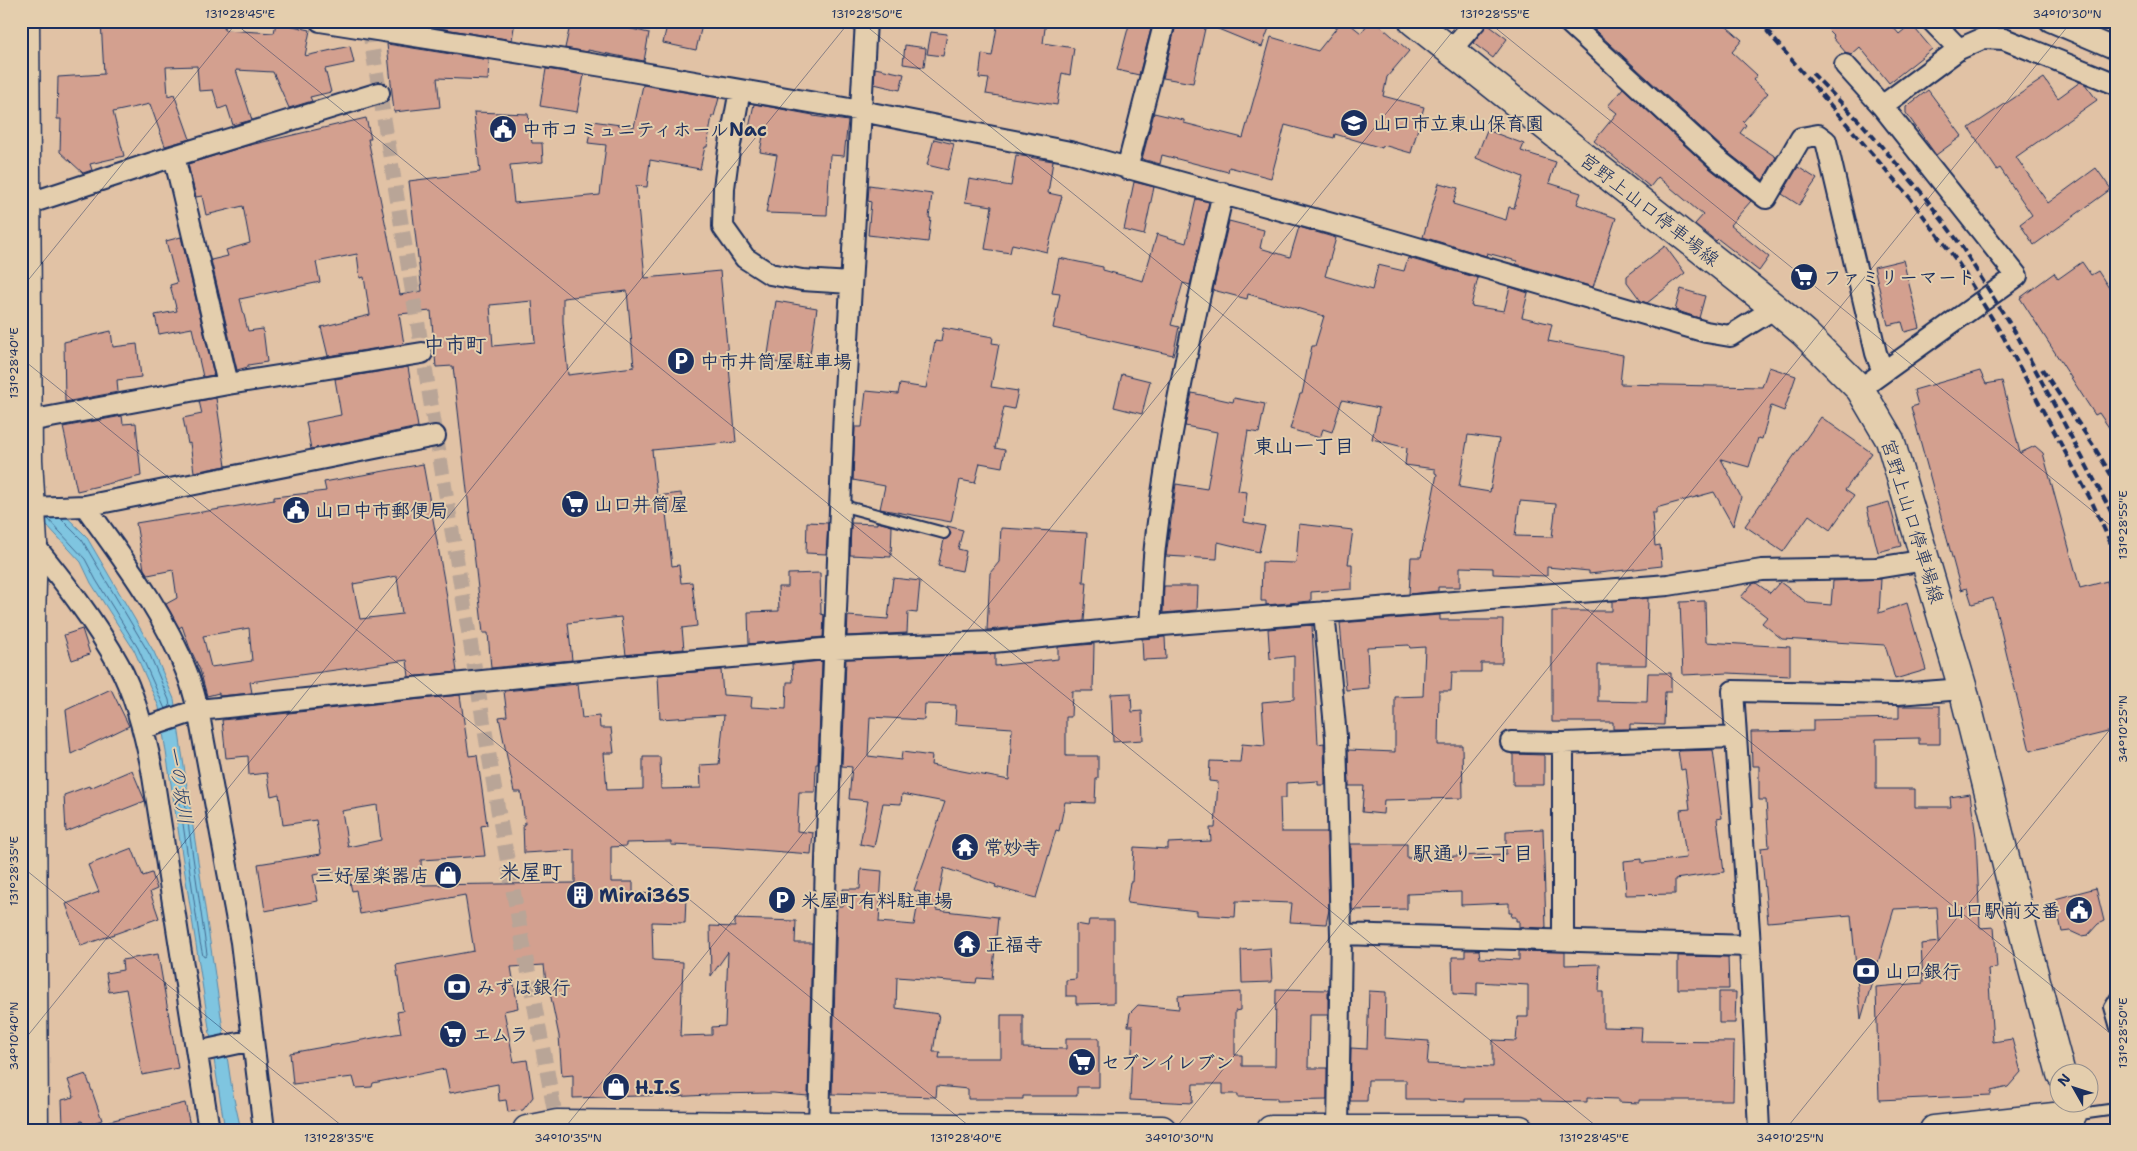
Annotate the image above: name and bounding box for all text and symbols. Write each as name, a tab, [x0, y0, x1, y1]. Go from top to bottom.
text: 131°28'45"E	[205, 6, 275, 22]
text: 131°28'50"E	[832, 6, 902, 22]
text: 131°28'55"E	[1460, 6, 1530, 22]
text: 34°10'30"N	[2032, 6, 2102, 22]
school or university icon: 山口市立東山保育園	[1339, 108, 1369, 138]
place label: 山口市立東山保育園	[1373, 111, 1544, 136]
public building icon: 中市コミュニティホールNac	[488, 114, 518, 144]
place label: 中市コミュニティホールNac	[522, 117, 767, 142]
street label: 宮野上山口停車場線	[1575, 147, 1725, 272]
supermarket icon: ファミリーマート	[1789, 262, 1819, 292]
place label: ファミリーマート	[1823, 265, 1976, 290]
text: 131°28'40"E	[6, 327, 22, 399]
district label: 中市町	[424, 331, 487, 359]
parking icon: 中市井筒屋駐車場	[666, 346, 696, 376]
place label: 中市井筒屋駐車場	[700, 349, 852, 374]
district label: 東山一丁目	[1254, 433, 1354, 459]
street label: 宮野上山口停車場線	[1876, 436, 1949, 607]
supermarket icon: 山口井筒屋	[560, 489, 590, 519]
text: 131°28'55"E	[2115, 490, 2131, 560]
place label: 山口井筒屋	[594, 492, 689, 517]
public building icon: 山口中市郵便局	[281, 495, 311, 525]
place label: 山口中市郵便局	[315, 498, 448, 523]
text: 34°10'25"N	[2115, 695, 2131, 763]
water label: 一の坂川	[161, 743, 199, 827]
temple icon: 常妙寺	[950, 832, 980, 862]
place label: 常妙寺	[984, 835, 1041, 860]
text: 131°28'35"E	[6, 836, 22, 906]
district label: 駅通り二丁目	[1413, 840, 1533, 866]
district label: 米屋町	[500, 858, 563, 886]
shop icon: 三好屋楽器店	[433, 860, 463, 890]
place label: 三好屋楽器店	[315, 863, 429, 888]
building icon: Mirai365	[565, 880, 595, 910]
place label: Mirai365	[599, 883, 690, 908]
parking icon: 米屋町有料駐車場	[767, 885, 797, 915]
place label: 米屋町有料駐車場	[801, 888, 953, 913]
public building icon: 山口駅前交番	[2064, 895, 2094, 925]
place label: 山口駅前交番	[1946, 898, 2060, 923]
temple icon: 正福寺	[952, 929, 982, 959]
place label: 正福寺	[986, 932, 1043, 957]
bank icon: 山口銀行	[1851, 956, 1881, 986]
place label: 山口銀行	[1885, 959, 1961, 984]
bank icon: みずほ銀行	[442, 972, 472, 1002]
place label: みずほ銀行	[476, 975, 571, 1000]
text: 131°28'50"E	[2115, 998, 2131, 1068]
text: 34°10'40"N	[6, 1001, 22, 1071]
supermarket icon: エムラ	[438, 1019, 468, 1049]
place label: エムラ	[472, 1022, 529, 1047]
supermarket icon: セブンイレブン	[1067, 1047, 1097, 1077]
place label: セブンイレブン	[1101, 1050, 1234, 1075]
north arrow	[2050, 1064, 2100, 1114]
text: N	[2053, 1070, 2074, 1090]
shop icon: H.I.S	[601, 1072, 631, 1102]
place label: H.I.S	[635, 1075, 680, 1100]
text: 131°28'35"E	[304, 1130, 374, 1146]
text: 34°10'35"N	[534, 1130, 602, 1146]
text: 131°28'40"E	[930, 1130, 1002, 1146]
text: 34°10'30"N	[1144, 1130, 1214, 1146]
text: 131°28'45"E	[1559, 1130, 1629, 1146]
text: 34°10'25"N	[1756, 1130, 1824, 1146]

